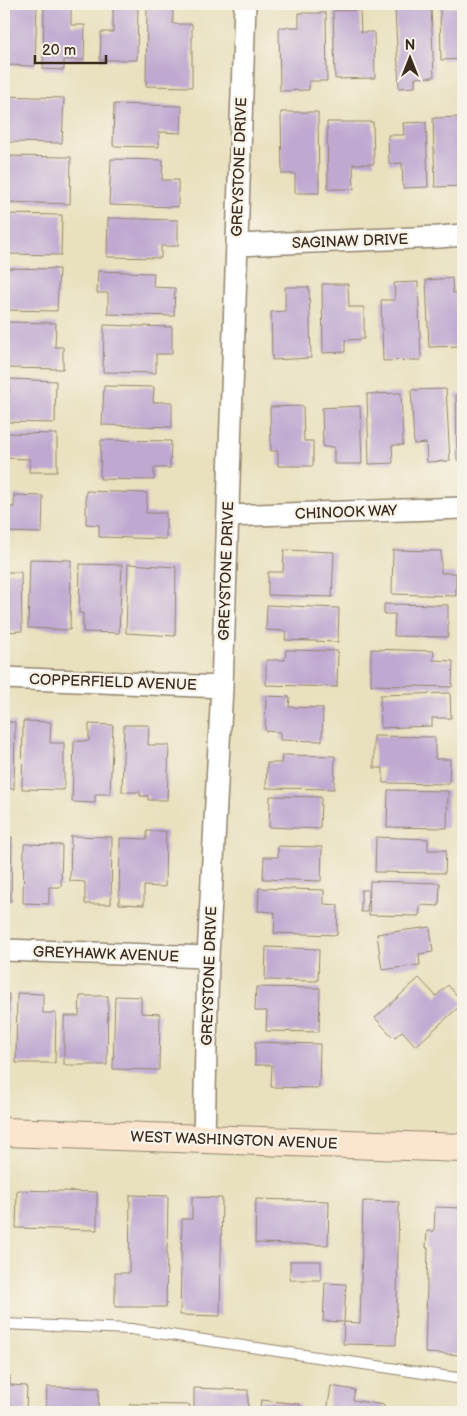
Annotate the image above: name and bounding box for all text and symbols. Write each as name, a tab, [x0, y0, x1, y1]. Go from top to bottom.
scale bar	[35, 32, 106, 64]
north arrow	[384, 32, 434, 82]
text: N	[405, 37, 415, 54]
text: 20 m	[42, 41, 76, 60]
street label: GREYSTONE DRIVE	[228, 97, 251, 237]
street label: SAGINAW DRIVE	[292, 230, 409, 253]
street label: GREYSTONE DRIVE	[215, 501, 238, 641]
street label: CHINOOK WAY	[295, 501, 398, 524]
street label: COPPERFIELD AVENUE	[29, 670, 197, 695]
street label: GREYSTONE DRIVE	[198, 906, 221, 1046]
street label: GREYHAWK AVENUE	[33, 942, 180, 967]
street label: WEST WASHINGTON AVENUE	[130, 1127, 338, 1154]

